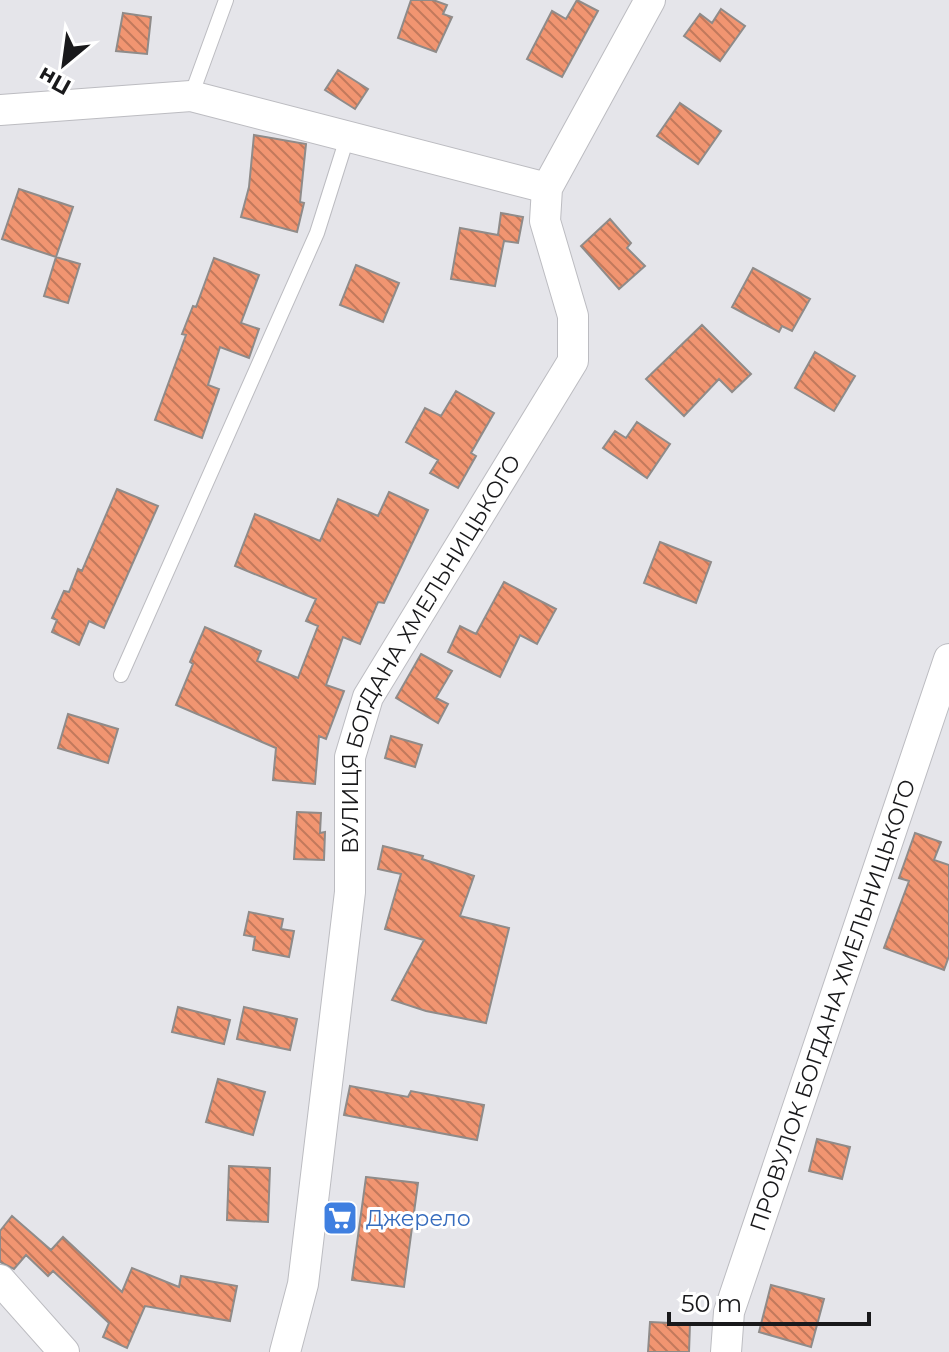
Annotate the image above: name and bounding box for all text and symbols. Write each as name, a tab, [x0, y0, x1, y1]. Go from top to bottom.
north arrow	[24, 24, 104, 104]
text: Пн	[34, 61, 76, 101]
street label: ВУЛИЦЯ БОГДАНА ХМЕЛЬНИЦЬКОГО	[337, 449, 526, 854]
street label: ПРОВУЛОК БОГДАНА ХМЕЛЬНИЦЬКОГО	[744, 776, 921, 1235]
supermarket icon: Джерело	[321, 1199, 359, 1237]
place label: Джерело	[366, 1205, 471, 1232]
scale bar	[669, 1276, 869, 1326]
text: 50 m	[681, 1289, 742, 1318]

